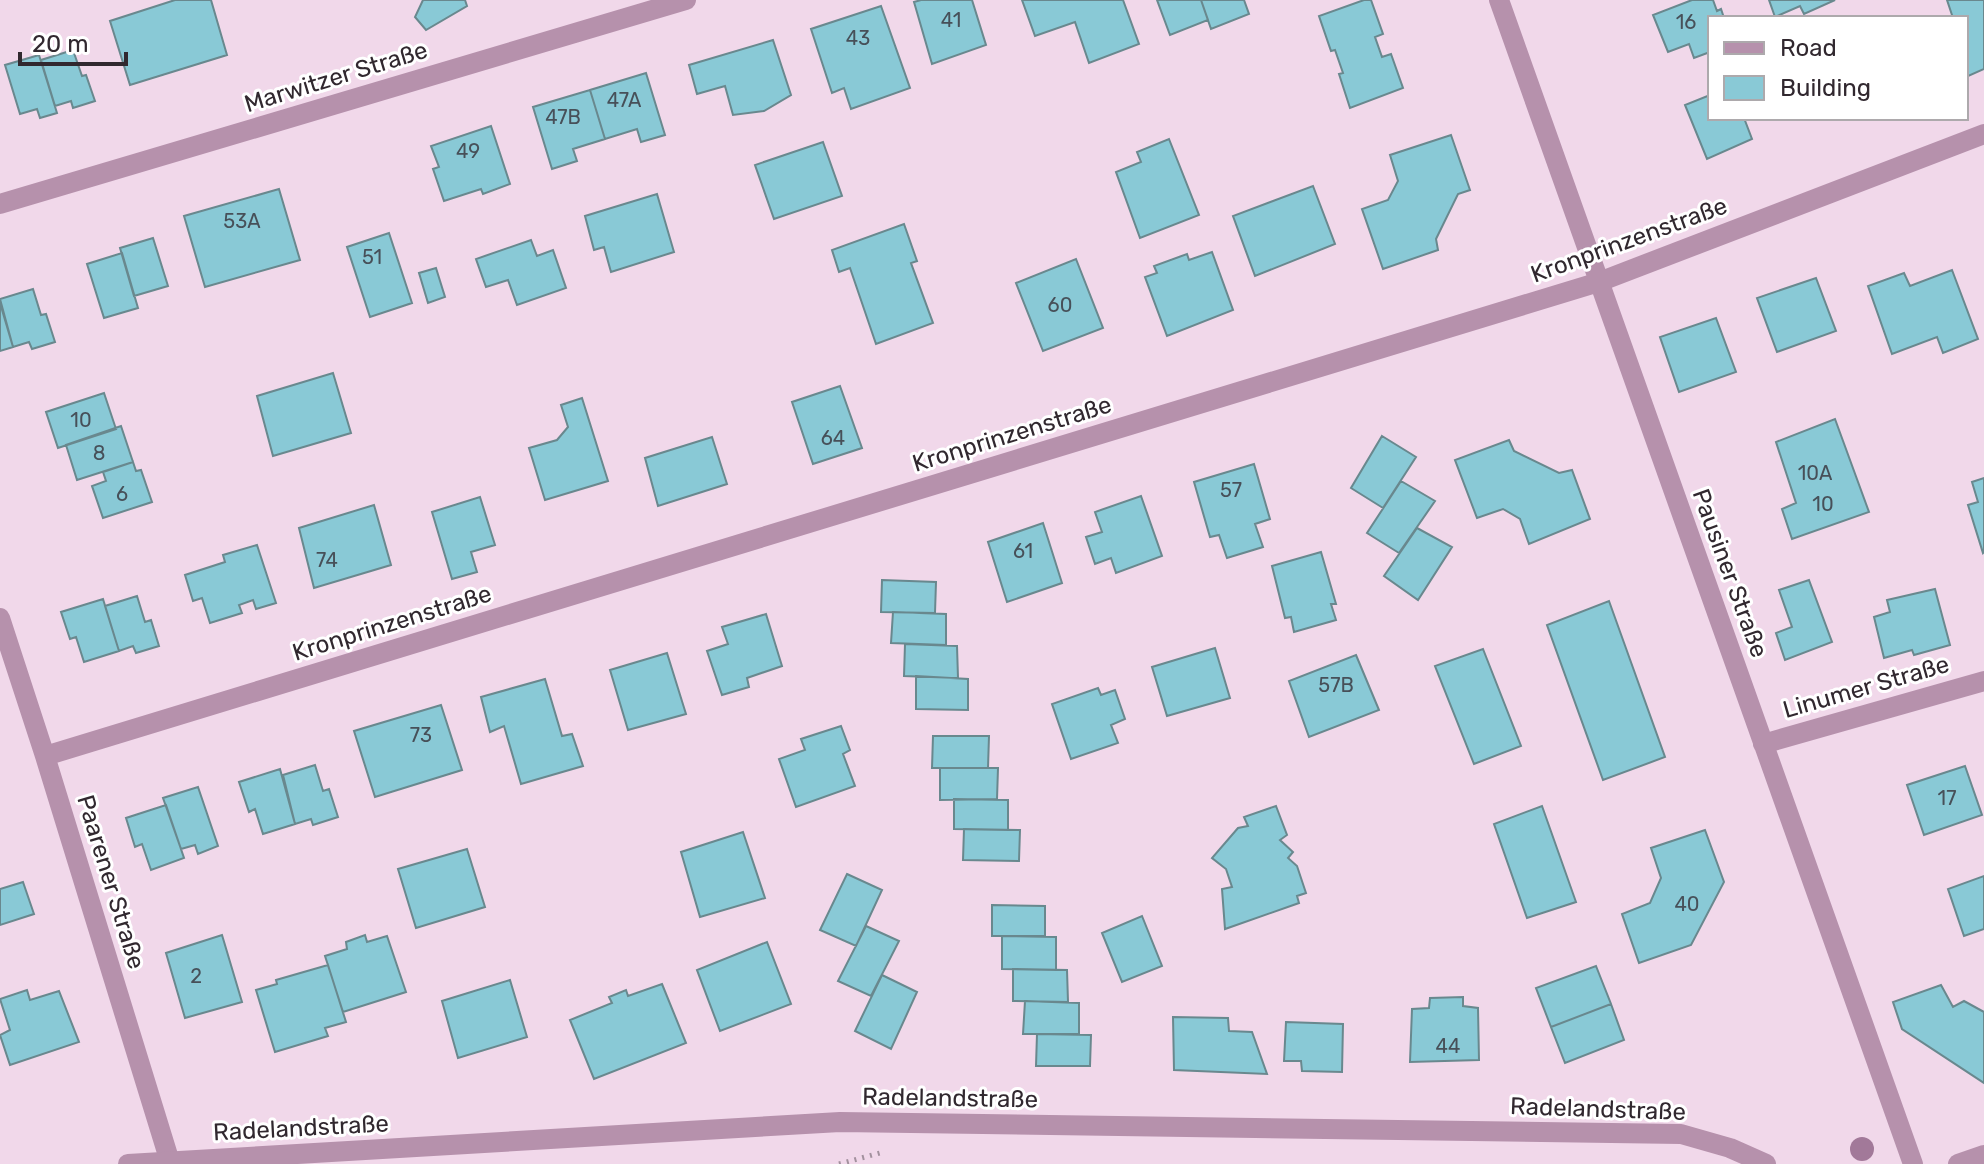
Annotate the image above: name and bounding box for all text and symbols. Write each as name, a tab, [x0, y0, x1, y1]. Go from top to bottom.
house number: 41	[941, 8, 961, 32]
house number: 16	[1676, 10, 1696, 34]
scale bar	[20, 16, 126, 66]
legend	[1708, 16, 1968, 120]
house number: 43	[846, 26, 870, 50]
text: 20 m	[32, 30, 89, 58]
text: Road	[1780, 34, 1837, 62]
street label: Marwitzer Straße	[241, 36, 431, 118]
text: Building	[1780, 74, 1871, 102]
house number: 47A	[607, 88, 641, 112]
house number: 47B	[545, 105, 581, 129]
house number: 49	[456, 139, 480, 163]
street label: Kronprinzenstraße	[1527, 191, 1731, 289]
house number: 53A	[223, 209, 261, 233]
house number: 51	[362, 245, 382, 269]
house number: 60	[1048, 293, 1072, 317]
street label: Kronprinzenstraße	[909, 390, 1115, 478]
house number: 10	[70, 408, 92, 432]
house number: 64	[821, 426, 845, 450]
house number: 8	[93, 441, 105, 465]
house number: 10A	[1798, 461, 1832, 485]
house number: 57	[1220, 478, 1242, 502]
house number: 6	[116, 482, 128, 506]
street label: Pausiner Straße	[1687, 485, 1773, 661]
house number: 10	[1812, 492, 1834, 516]
house number: 61	[1013, 539, 1033, 563]
house number: 74	[316, 548, 338, 572]
street label: Kronprinzenstraße	[289, 579, 495, 667]
street label: Linumer Straße	[1780, 650, 1952, 724]
house number: 57B	[1318, 673, 1354, 697]
house number: 73	[410, 723, 432, 747]
house number: 17	[1938, 786, 1956, 810]
street label: Paarener Straße	[71, 792, 151, 972]
house number: 40	[1674, 892, 1700, 916]
house number: 2	[190, 964, 202, 988]
house number: 44	[1436, 1034, 1460, 1058]
street label: Radelandstraße	[862, 1082, 1038, 1114]
street label: Radelandstraße	[1510, 1092, 1686, 1126]
street label: Radelandstraße	[212, 1109, 390, 1147]

